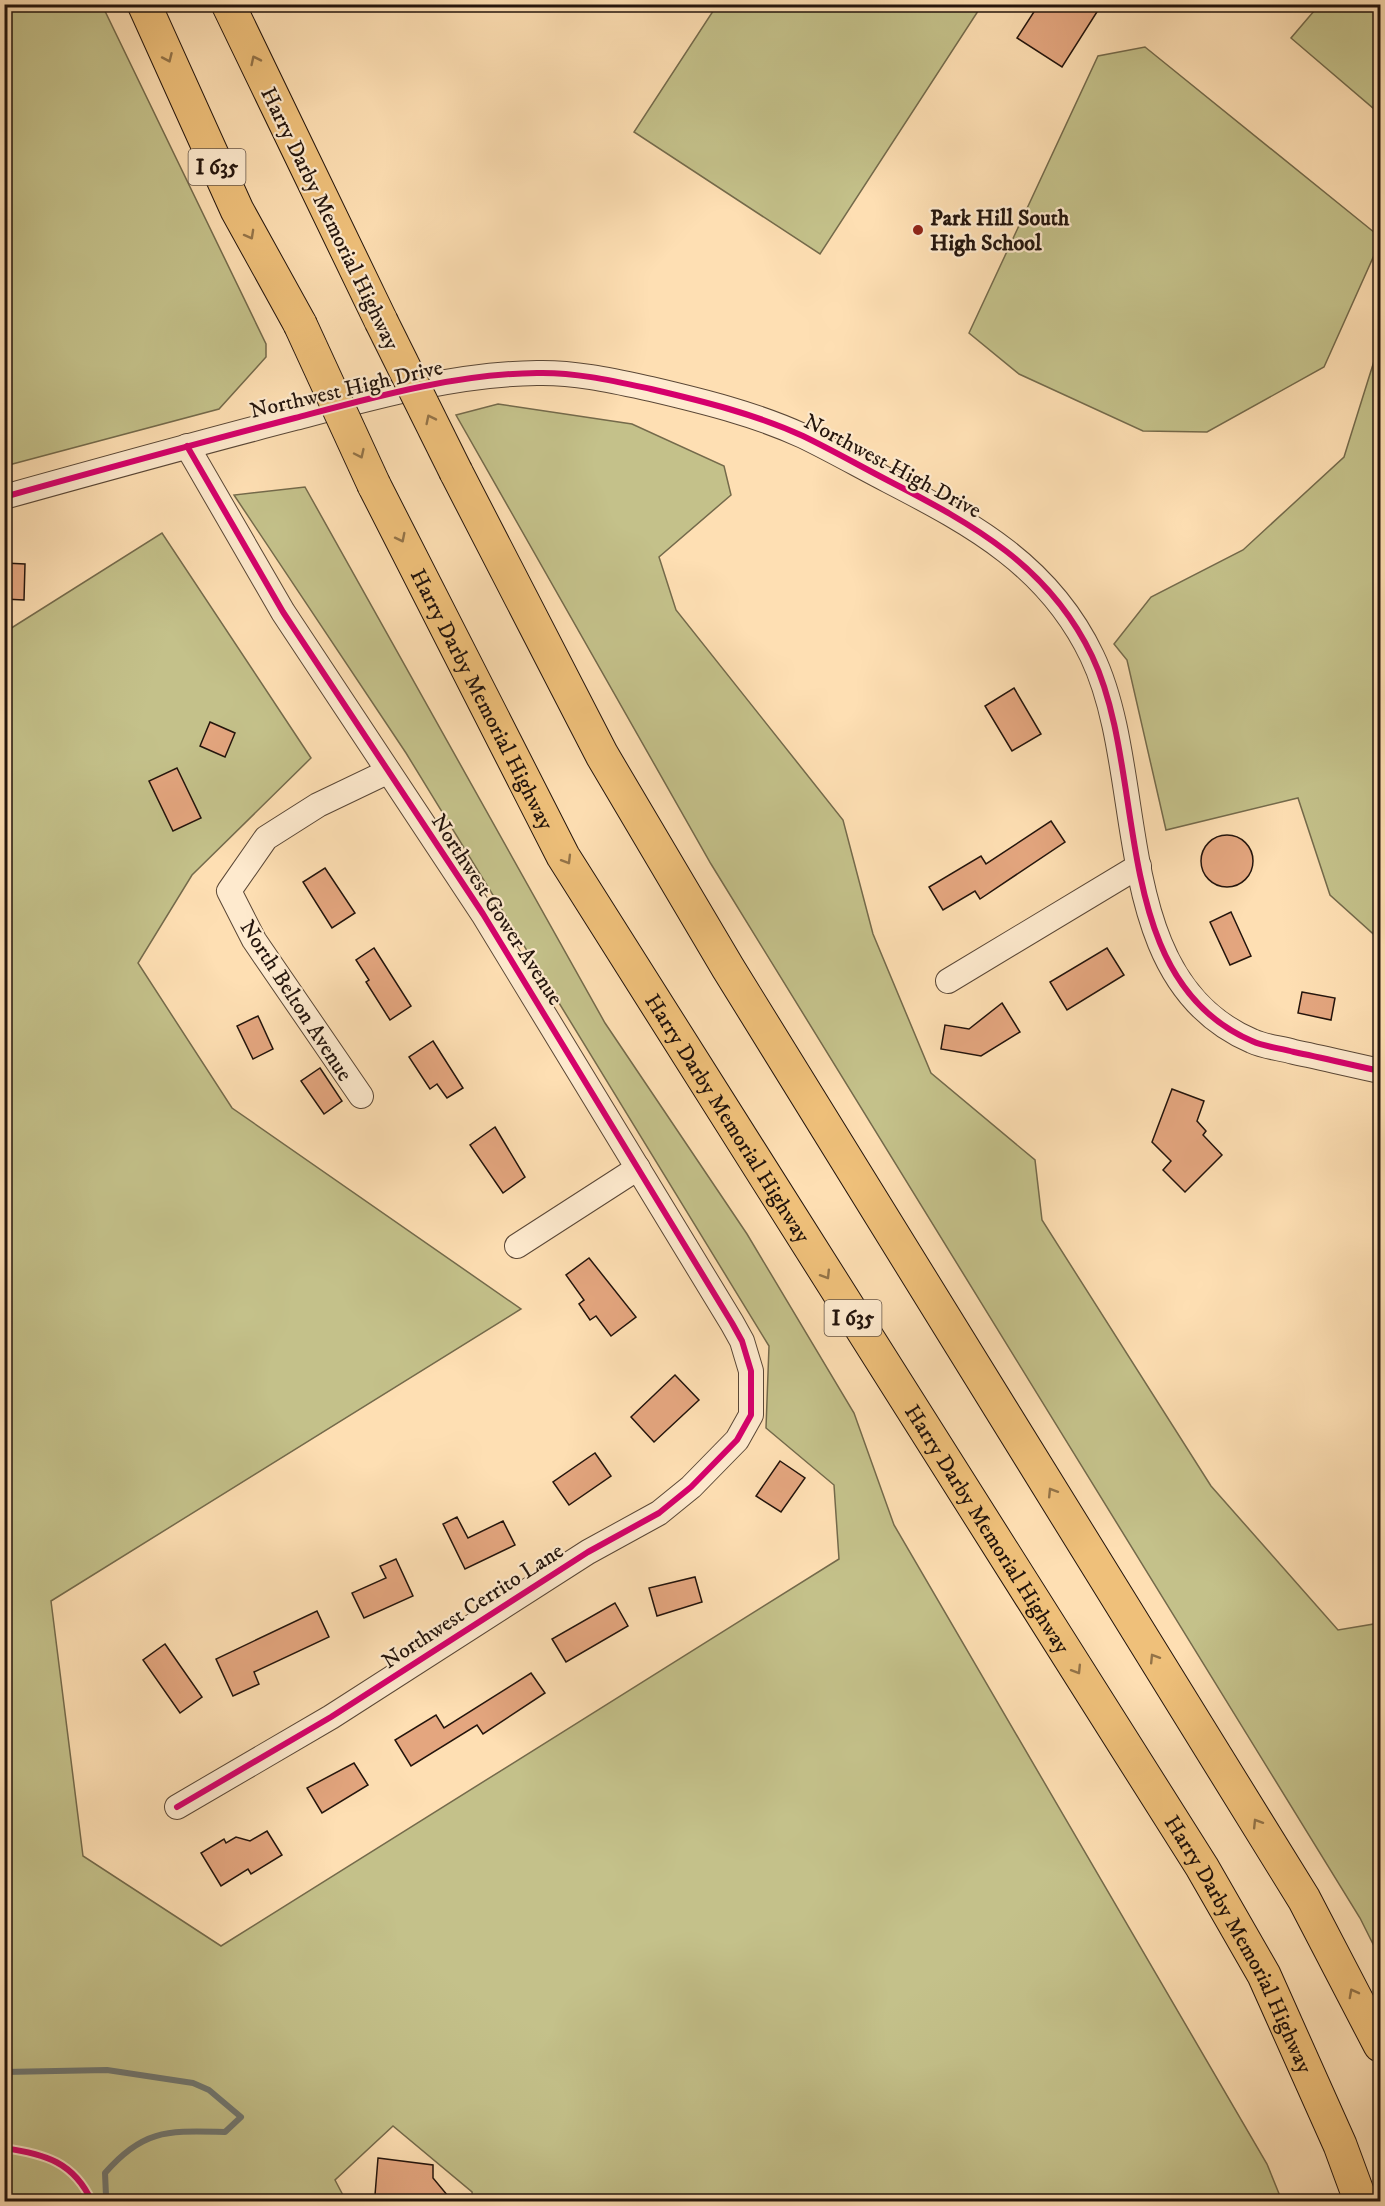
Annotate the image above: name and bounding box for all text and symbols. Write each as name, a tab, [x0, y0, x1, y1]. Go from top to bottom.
one-way arrow	[161, 51, 173, 62]
one-way arrow	[251, 56, 262, 66]
street label: Harry Darby Memorial Highway	[254, 83, 405, 355]
road number: I 635	[188, 149, 246, 185]
place label: Park Hill South High School	[930, 205, 1070, 257]
marker: Park Hill South High School	[911, 223, 925, 237]
one-way arrow	[243, 229, 254, 239]
street label: Northwest High Drive	[247, 354, 445, 425]
street label: Northwest High Drive	[799, 408, 986, 525]
one-way arrow	[425, 415, 437, 426]
one-way arrow	[352, 447, 364, 458]
one-way arrow	[394, 531, 405, 542]
street label: Harry Darby Memorial Highway	[404, 564, 560, 835]
street label: Northwest Gower Avenue	[425, 809, 569, 1011]
one-way arrow	[559, 854, 571, 865]
street label: North Belton Avenue	[234, 915, 358, 1086]
street label: Harry Darby Memorial Highway	[638, 989, 816, 1249]
one-way arrow	[819, 1268, 830, 1279]
road number: I 635	[824, 1300, 882, 1336]
street label: Harry Darby Memorial Highway	[898, 1400, 1076, 1659]
one-way arrow	[1047, 1488, 1059, 1498]
street label: Northwest Cerrito Lane	[377, 1537, 569, 1675]
one-way arrow	[1150, 1654, 1162, 1664]
one-way arrow	[1069, 1664, 1081, 1674]
street label: Harry Darby Memorial Highway	[1158, 1811, 1318, 2078]
one-way arrow	[1254, 1819, 1265, 1830]
one-way arrow	[1349, 1989, 1360, 1999]

